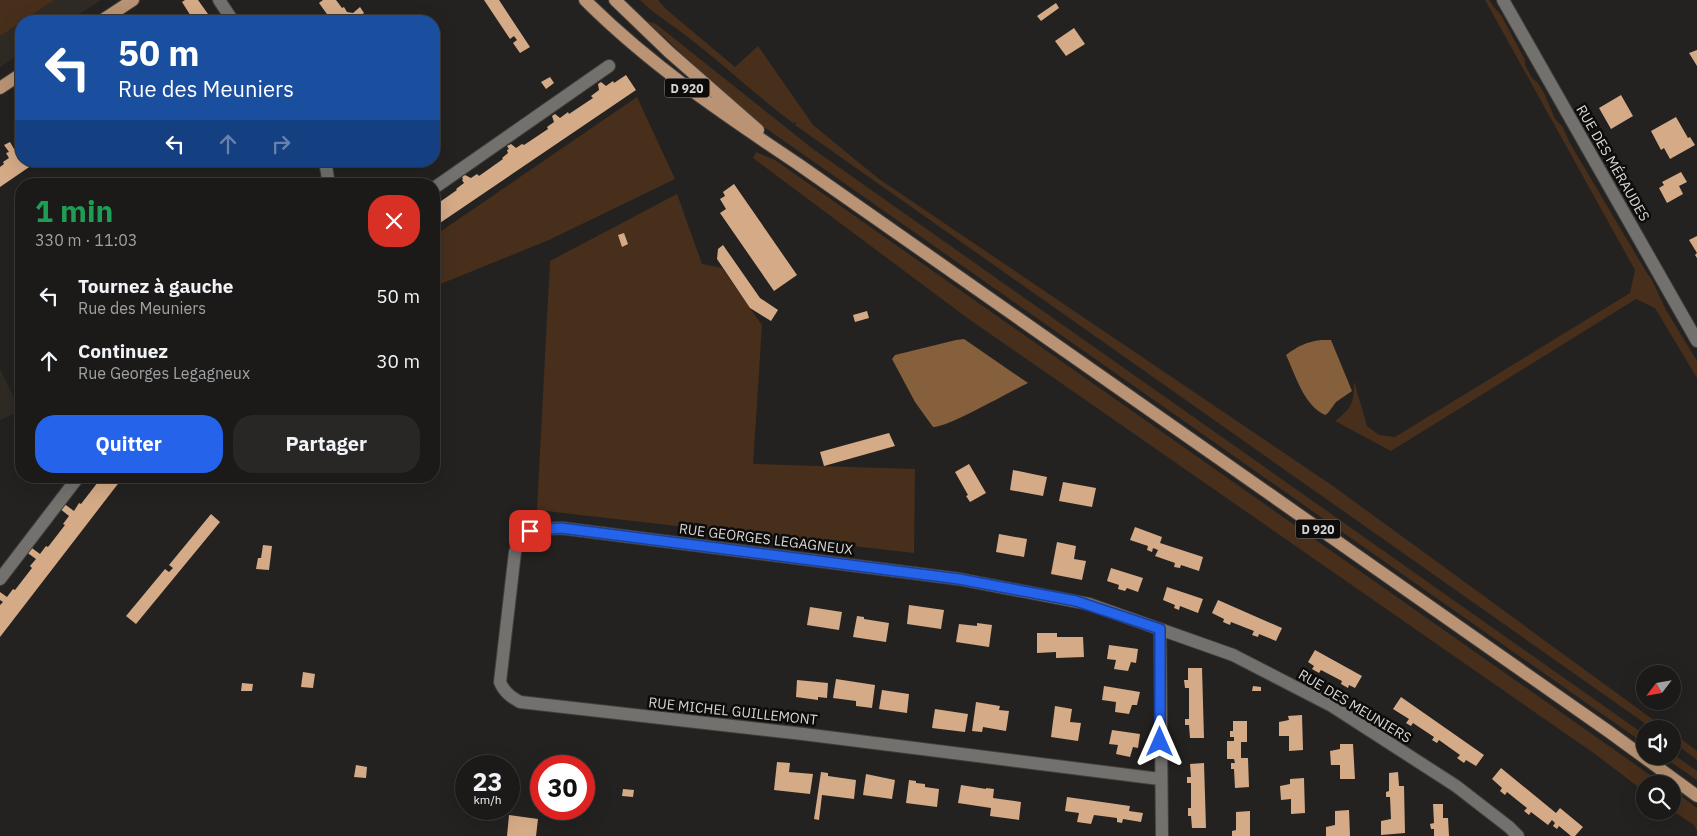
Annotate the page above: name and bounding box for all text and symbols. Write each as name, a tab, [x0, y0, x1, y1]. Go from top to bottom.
text: 50 m	[118, 30, 200, 76]
icon: left	[35, 35, 100, 100]
text: Rue des Meuniers	[118, 74, 294, 103]
road number: D 920	[664, 78, 710, 98]
street label: RUE DES MÉRAUDES	[1572, 101, 1654, 224]
icon: left	[161, 130, 189, 158]
icon: ahead	[214, 130, 242, 158]
icon: right	[267, 130, 295, 158]
text: 1 min	[35, 191, 113, 230]
button: close	[368, 195, 420, 247]
text: 330 m · 11:03	[35, 230, 137, 250]
text: Tournez à gauche	[78, 274, 234, 298]
icon: left	[35, 282, 63, 310]
text: 50 m	[376, 284, 420, 308]
text: Rue des Meuniers	[78, 298, 206, 318]
text: Continuez	[78, 339, 168, 363]
icon: ahead	[35, 347, 63, 375]
text: 30 m	[376, 349, 420, 373]
text: Rue Georges Legagneux	[78, 363, 250, 383]
button: Quitter	[35, 415, 223, 473]
button: Partager	[233, 415, 420, 473]
pin	[509, 510, 551, 552]
icon: arrive	[516, 517, 544, 545]
street label: RUE GEORGES LEGAGNEUX	[678, 519, 854, 559]
road number: D 920	[1296, 520, 1340, 538]
street label: RUE DES MEUNIERS	[1295, 665, 1415, 747]
north arrow	[1636, 665, 1681, 710]
map controls	[1636, 665, 1681, 820]
street label: RUE MICHEL GUILLEMONT	[648, 693, 818, 729]
position arrow	[1133, 715, 1185, 767]
button: sound	[1636, 720, 1681, 765]
speed limit sign: 30	[530, 755, 595, 820]
text: 23	[472, 765, 503, 798]
button: search	[1636, 775, 1681, 820]
text: km/h	[473, 792, 502, 807]

